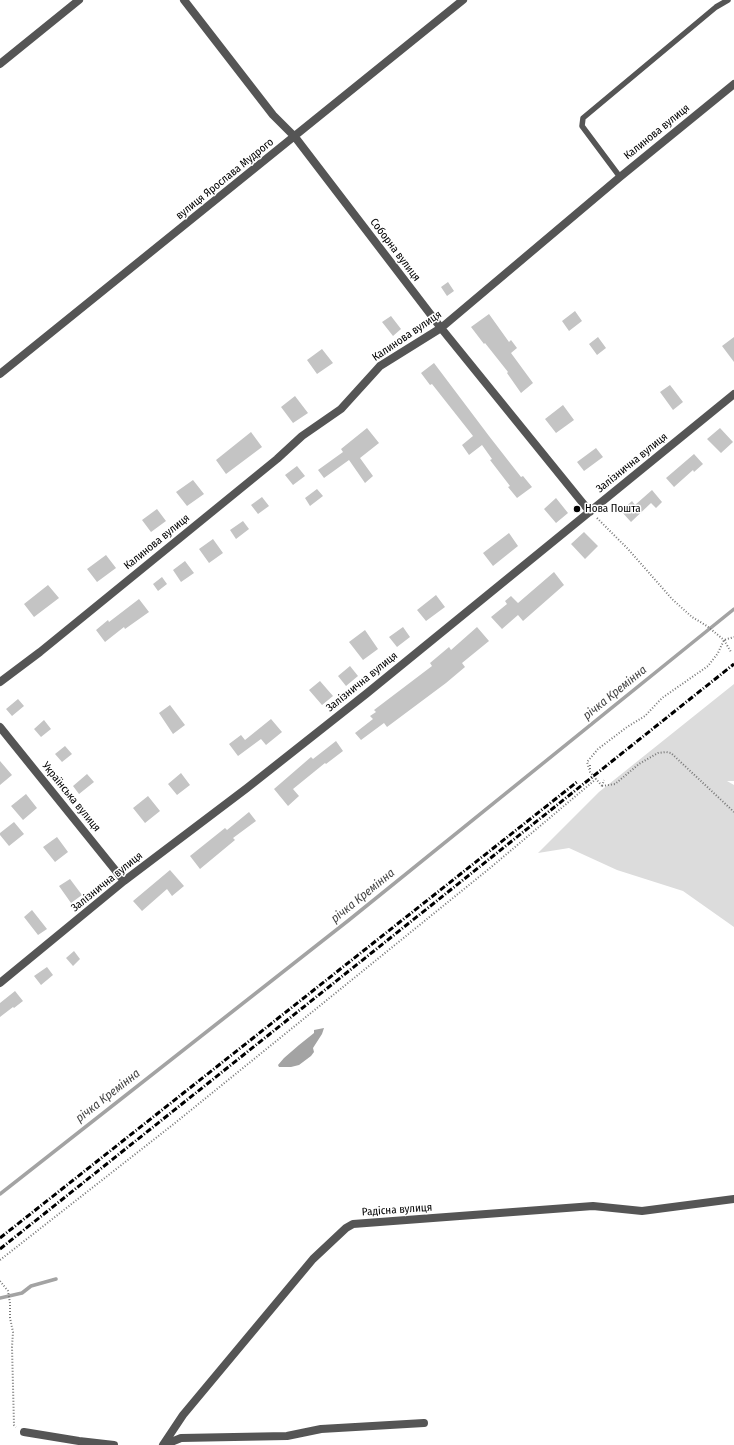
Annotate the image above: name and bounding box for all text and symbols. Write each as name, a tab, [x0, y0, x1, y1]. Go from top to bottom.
street label: Калинова вулиця	[621, 101, 693, 163]
street label: вулиця Ярослава Мудрого	[173, 135, 277, 223]
street label: Соборна вулиця	[367, 216, 423, 284]
street label: Калинова вулиця	[370, 308, 444, 364]
street label: Залізнична вулиця	[594, 430, 670, 496]
place label: Нова Пошта	[585, 502, 641, 516]
marker: Нова Пошта	[572, 504, 582, 514]
street label: Калинова вулиця	[121, 511, 193, 573]
street label: Залізнична вулиця	[324, 649, 400, 715]
water label: річка Кремінна	[580, 663, 650, 723]
street label: Українська вулиця	[39, 760, 103, 834]
street label: Залізнична вулиця	[69, 849, 145, 915]
water label: річка Кремінна	[328, 866, 398, 926]
water label: річка Кремінна	[73, 1066, 143, 1126]
street label: Радісна вулиця	[361, 1201, 433, 1219]

